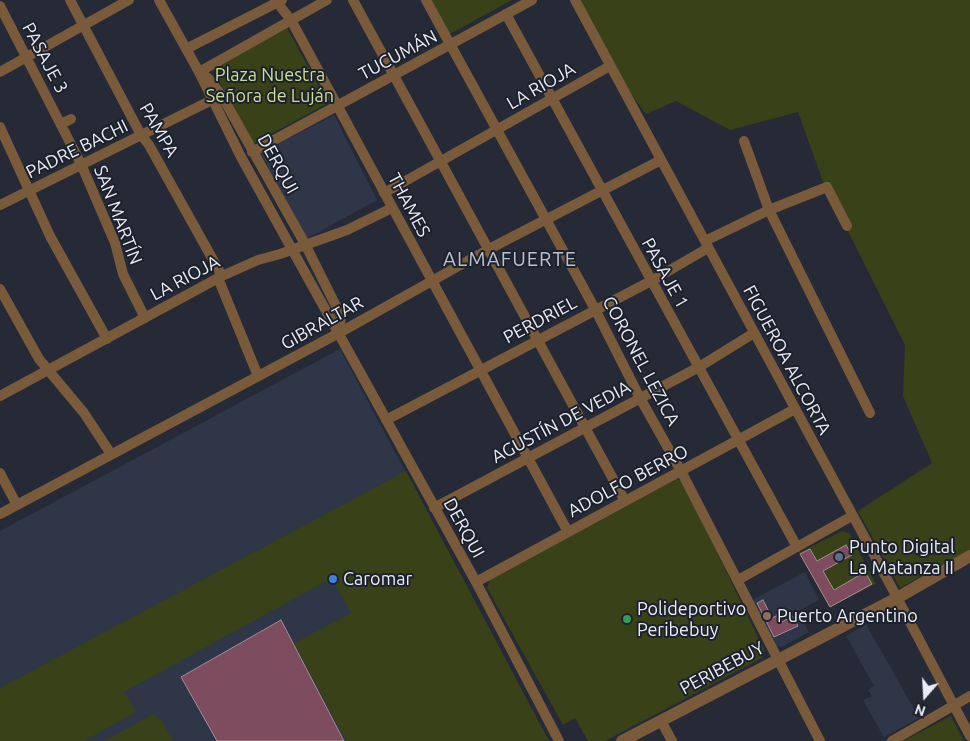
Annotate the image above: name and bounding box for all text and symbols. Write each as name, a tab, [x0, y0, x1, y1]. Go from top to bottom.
street label: PASAJE 3	[17, 19, 73, 97]
street label: TUCUMÁN	[355, 25, 441, 85]
street label: LA RIOJA	[503, 58, 579, 114]
park label: Plaza Nuestra Señora de Luján	[206, 64, 334, 106]
street label: PAMPA	[135, 99, 183, 161]
street label: PADRE BACHI	[22, 115, 132, 183]
street label: DERQUI	[253, 130, 303, 198]
street label: SAN MARTÍN	[89, 163, 147, 267]
street label: THAMES	[383, 169, 435, 241]
street label: PASAJE 1	[637, 234, 693, 312]
district label: ALMAFUERTE	[442, 247, 578, 271]
street label: LA RIOJA	[147, 251, 223, 305]
street label: FIGUEROA ALCORTA	[738, 282, 836, 438]
street label: GIBRALTAR	[277, 292, 367, 354]
street label: PERDRIEL	[500, 292, 580, 348]
street label: CORONEL LEZICA	[598, 293, 684, 429]
street label: AGUSTÍN DE VEDIA	[488, 376, 634, 468]
street label: ADOLFO BERRO	[564, 440, 692, 522]
street label: DERQUI	[439, 494, 489, 562]
place label: Punto Digital La Matanza II	[849, 536, 955, 578]
marker: Punto Digital La Matanza II	[833, 551, 845, 563]
place label: Caromar	[343, 568, 412, 590]
marker: Caromar	[327, 573, 339, 585]
place label: Polideportivo Peribebuy	[637, 598, 746, 640]
place label: Puerto Argentino	[777, 605, 918, 627]
marker: Puerto Argentino	[761, 610, 773, 622]
marker: Polideportivo Peribebuy	[621, 613, 633, 625]
street label: PERIBEBUY	[676, 637, 768, 699]
north arrow	[900, 671, 950, 721]
text: N	[913, 701, 928, 719]

